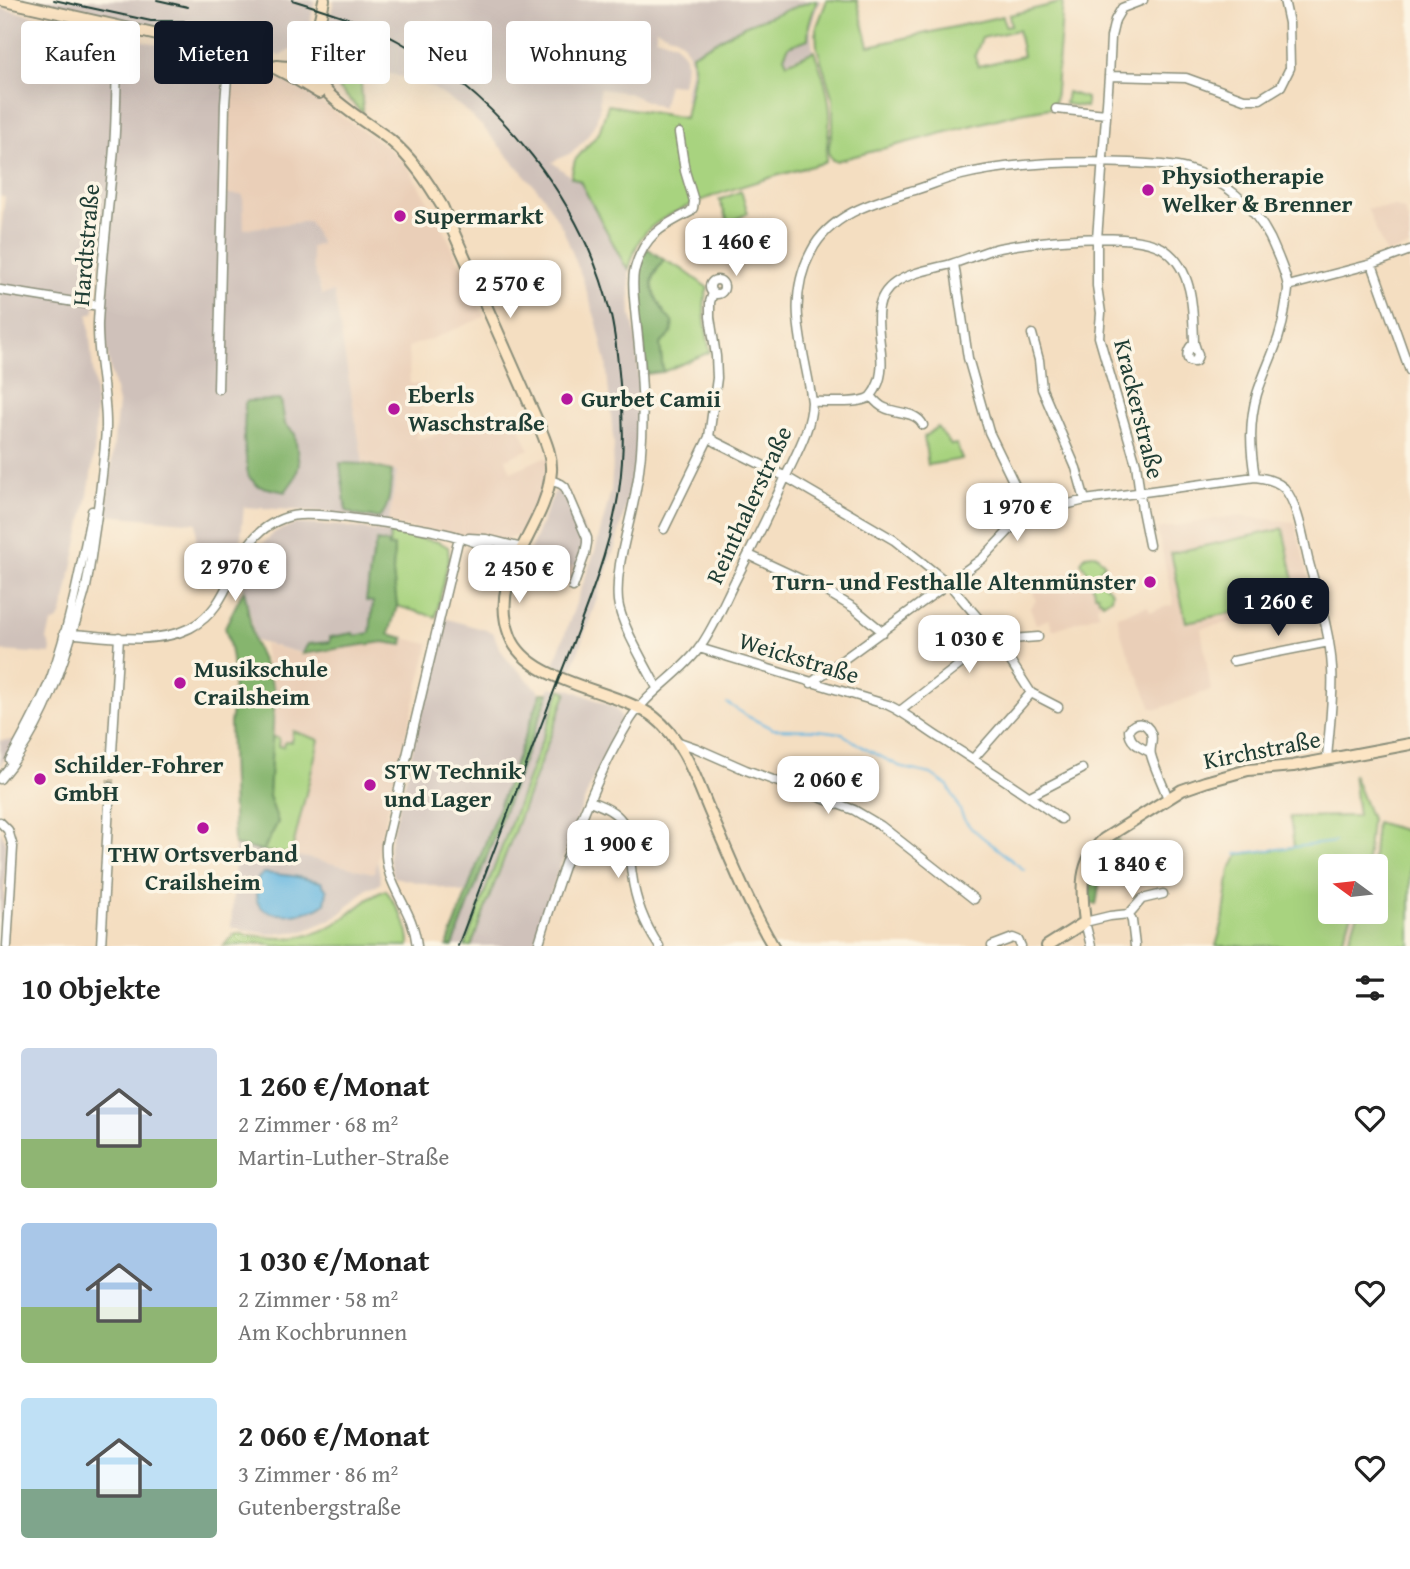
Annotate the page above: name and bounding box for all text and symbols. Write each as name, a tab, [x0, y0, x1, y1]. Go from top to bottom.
chip: Kaufen	[21, 21, 140, 84]
chip: Mieten	[154, 21, 273, 84]
chip: Filter	[287, 21, 390, 84]
chip: Neu	[404, 21, 492, 84]
chip: Wohnung	[506, 21, 651, 84]
place label: Physiotherapie Welker & Brenner	[1162, 158, 1353, 221]
street label: Hardtstraße	[63, 182, 108, 308]
marker: Physiotherapie Welker & Brenner	[1140, 182, 1156, 198]
place label: Supermarkt	[414, 198, 543, 233]
marker: Supermarkt	[392, 208, 408, 224]
pin: 1 460 €	[671, 218, 801, 278]
text: 1 460 €	[701, 224, 771, 257]
pin: 2 570 €	[445, 260, 575, 320]
text: 2 570 €	[475, 266, 545, 299]
street label: Krackerstraße	[1105, 335, 1174, 482]
place label: Eberls Waschstraße	[408, 377, 545, 440]
place label: Gurbet Camii	[581, 381, 721, 416]
marker: Gurbet Camii	[559, 391, 575, 407]
marker: Eberls Waschstraße	[386, 401, 402, 417]
street label: Reinthalerstraße	[697, 420, 801, 590]
pin: 1 970 €	[952, 484, 1082, 543]
text: 1 970 €	[982, 489, 1052, 522]
pin: 2 970 €	[170, 544, 300, 603]
pin: 2 450 €	[454, 546, 584, 605]
text: 2 970 €	[200, 549, 270, 582]
text: 2 450 €	[484, 551, 554, 584]
place label: Turn- und Festhalle Altenmünster	[772, 564, 1136, 599]
marker: Turn- und Festhalle Altenmünster	[1142, 574, 1158, 590]
pin: 1 260 €	[1213, 578, 1343, 638]
text: 1 260 €	[1243, 584, 1313, 617]
pin: 1 030 €	[904, 616, 1034, 675]
text: 1 030 €	[934, 621, 1004, 654]
street label: Weickstraße	[735, 623, 864, 692]
place label: Musikschule Crailsheim	[194, 651, 328, 714]
marker: Musikschule Crailsheim	[172, 675, 188, 691]
street label: Kirchstraße	[1200, 721, 1323, 778]
place label: Schilder-Fohrer GmbH	[54, 747, 224, 810]
place label: STW Technik und Lager	[384, 753, 522, 816]
pin: 2 060 €	[763, 756, 893, 816]
text: 2 060 €	[793, 762, 863, 795]
marker: Schilder-Fohrer GmbH	[32, 771, 48, 787]
marker: STW Technik und Lager	[362, 777, 378, 793]
marker: THW Ortsverband Crailsheim	[195, 820, 211, 836]
pin: 1 900 €	[553, 820, 683, 880]
text: 1 900 €	[583, 826, 653, 859]
place label: THW Ortsverband Crailsheim	[108, 836, 298, 899]
pin: 1 840 €	[1067, 841, 1197, 900]
text: 1 840 €	[1097, 846, 1167, 879]
north arrow	[1318, 854, 1388, 924]
map controls	[1318, 854, 1388, 924]
text: 10 Objekte	[21, 966, 161, 1010]
icon: filters	[1351, 969, 1389, 1007]
text: 1 260 €/Monat	[238, 1063, 430, 1107]
icon: home	[77, 1076, 161, 1160]
icon: heart	[1351, 1099, 1389, 1137]
text: 2 Zimmer · 68 m²	[238, 1107, 398, 1140]
text: Martin-Luther-Straße	[238, 1140, 449, 1173]
text: 1 030 €/Monat	[238, 1238, 430, 1282]
icon: home	[77, 1251, 161, 1335]
icon: heart	[1351, 1274, 1389, 1312]
text: 2 Zimmer · 58 m²	[238, 1282, 398, 1315]
text: Am Kochbrunnen	[238, 1315, 407, 1348]
text: 2 060 €/Monat	[238, 1413, 430, 1457]
icon: home	[77, 1426, 161, 1510]
icon: heart	[1351, 1449, 1389, 1487]
text: 3 Zimmer · 86 m²	[238, 1457, 398, 1490]
text: Gutenbergstraße	[238, 1490, 401, 1523]

